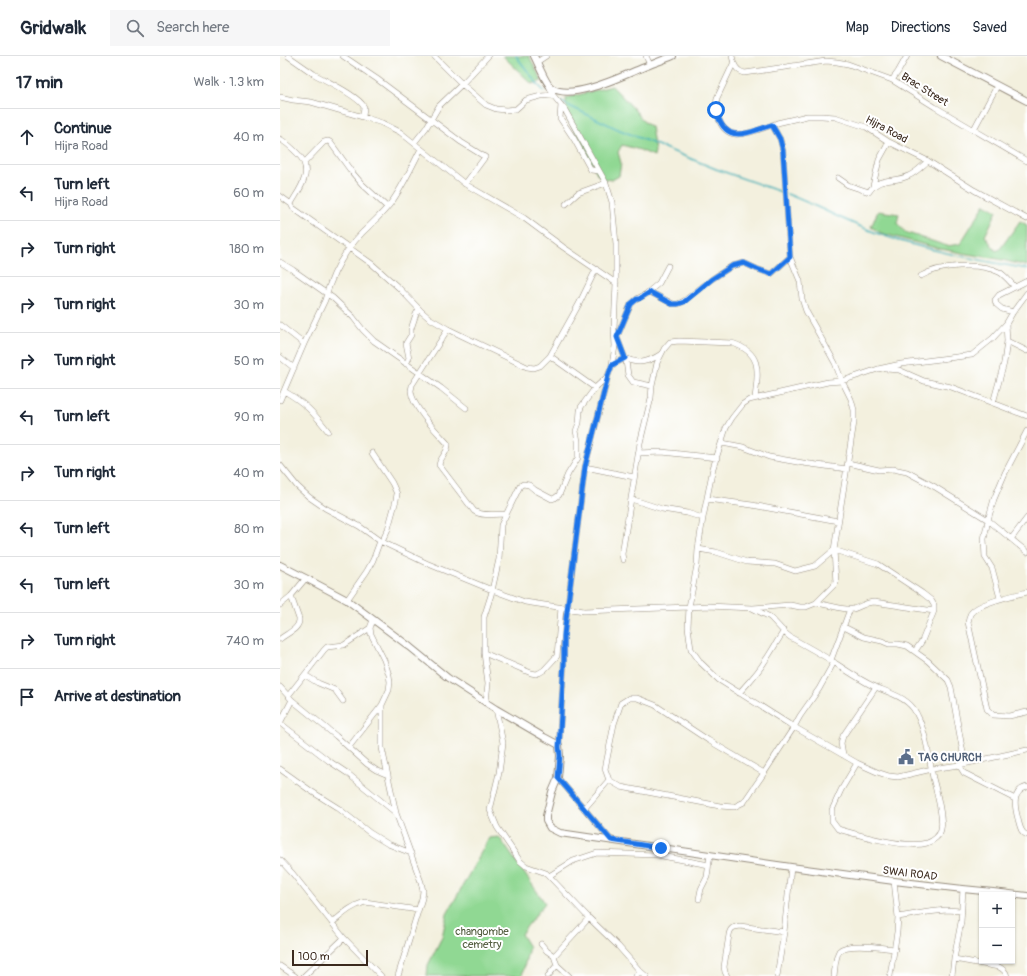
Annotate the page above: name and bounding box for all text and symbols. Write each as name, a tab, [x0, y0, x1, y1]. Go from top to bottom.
search box	[110, 10, 390, 46]
text: Gridwalk	[20, 16, 86, 40]
icon: search	[124, 17, 146, 39]
text: Search here	[156, 18, 229, 37]
text: Map	[846, 19, 869, 36]
text: Directions	[891, 19, 950, 36]
text: Saved	[972, 19, 1007, 36]
street label: Brac Street	[899, 70, 951, 109]
text: 17 min	[16, 72, 63, 93]
text: Walk · 1.3 km	[194, 74, 264, 90]
route start	[707, 101, 725, 119]
street label: Hijra Road	[863, 113, 910, 146]
text: Continue	[54, 119, 112, 138]
icon: ahead	[16, 126, 38, 148]
text: 40 m	[233, 129, 264, 145]
text: Hijra Road	[54, 138, 108, 154]
text: Turn left	[54, 175, 110, 194]
icon: left	[16, 182, 38, 204]
text: 60 m	[233, 185, 264, 201]
text: Hijra Road	[54, 194, 108, 210]
icon: right	[16, 238, 38, 260]
text: Turn right	[54, 239, 115, 258]
text: 180 m	[229, 241, 264, 257]
icon: right	[16, 294, 38, 316]
text: Turn right	[54, 295, 115, 314]
text: 30 m	[234, 297, 264, 313]
icon: right	[16, 350, 38, 372]
text: Turn right	[54, 351, 115, 370]
text: 50 m	[234, 353, 264, 369]
icon: left	[16, 406, 38, 428]
text: Turn left	[54, 407, 110, 426]
text: 90 m	[234, 409, 264, 425]
icon: right	[16, 462, 38, 484]
text: Turn right	[54, 463, 115, 482]
text: 40 m	[233, 465, 264, 481]
icon: left	[16, 518, 38, 540]
text: Turn left	[54, 519, 110, 538]
text: 80 m	[234, 521, 264, 537]
icon: left	[16, 574, 38, 596]
text: Turn left	[54, 575, 110, 594]
text: 30 m	[234, 577, 264, 593]
icon: right	[16, 630, 38, 652]
text: Turn right	[54, 631, 115, 650]
text: 740 m	[226, 633, 264, 649]
icon: arrive	[16, 686, 38, 708]
text: Arrive at destination	[54, 687, 181, 706]
public building icon: TAG CHURCH	[897, 748, 915, 766]
place label: TAG CHURCH	[917, 751, 982, 764]
route end	[652, 839, 670, 857]
street label: SWAI ROAD	[882, 864, 938, 883]
map controls	[979, 892, 1015, 964]
button: +	[979, 892, 1015, 928]
park label: changombe cemetry	[455, 925, 509, 951]
button: −	[979, 928, 1015, 964]
scale bar	[292, 948, 368, 967]
text: 100 m	[298, 950, 329, 963]

